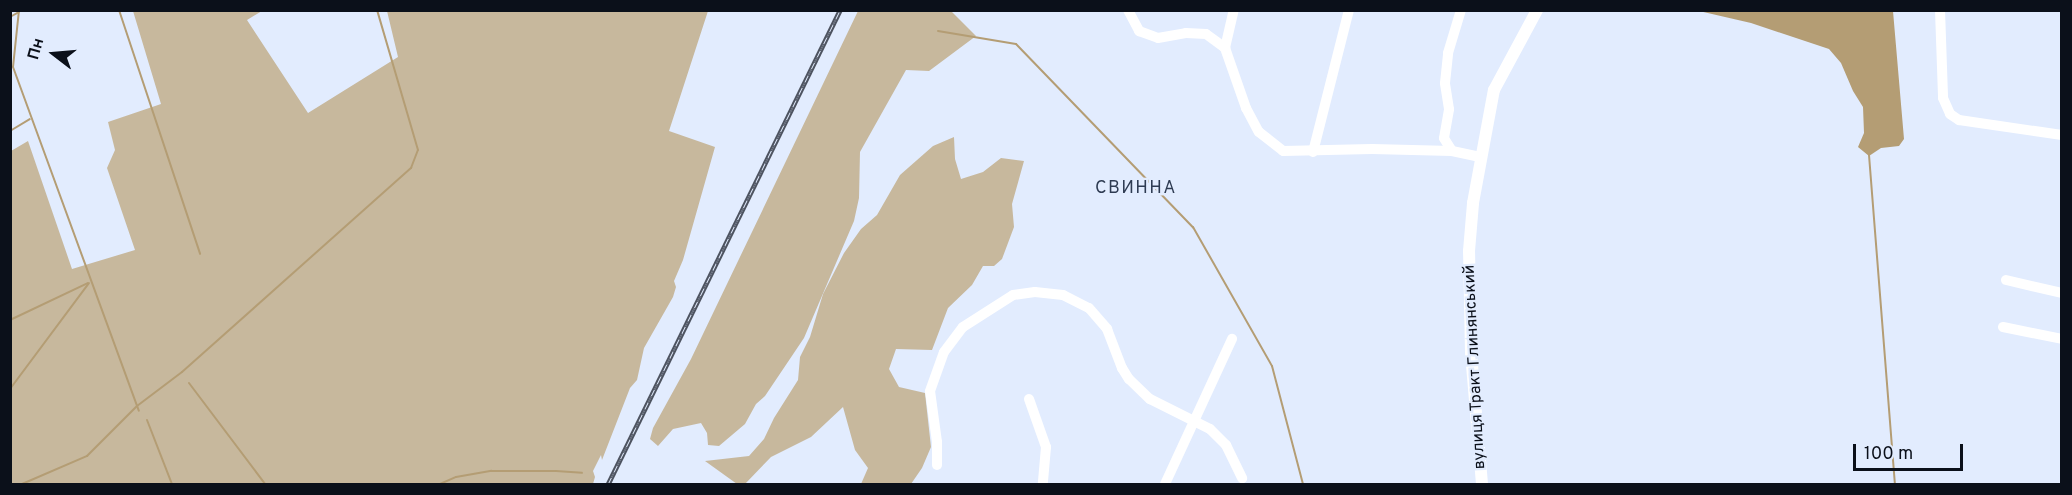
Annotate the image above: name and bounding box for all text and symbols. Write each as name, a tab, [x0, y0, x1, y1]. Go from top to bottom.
north arrow	[24, 24, 84, 84]
text: Пн	[24, 36, 49, 62]
district label: СВИННА	[1095, 178, 1177, 200]
street label: вулиця Тракт Глинянський	[1460, 264, 1490, 470]
scale bar	[1856, 432, 1966, 470]
text: 100 m	[1864, 443, 1913, 466]

